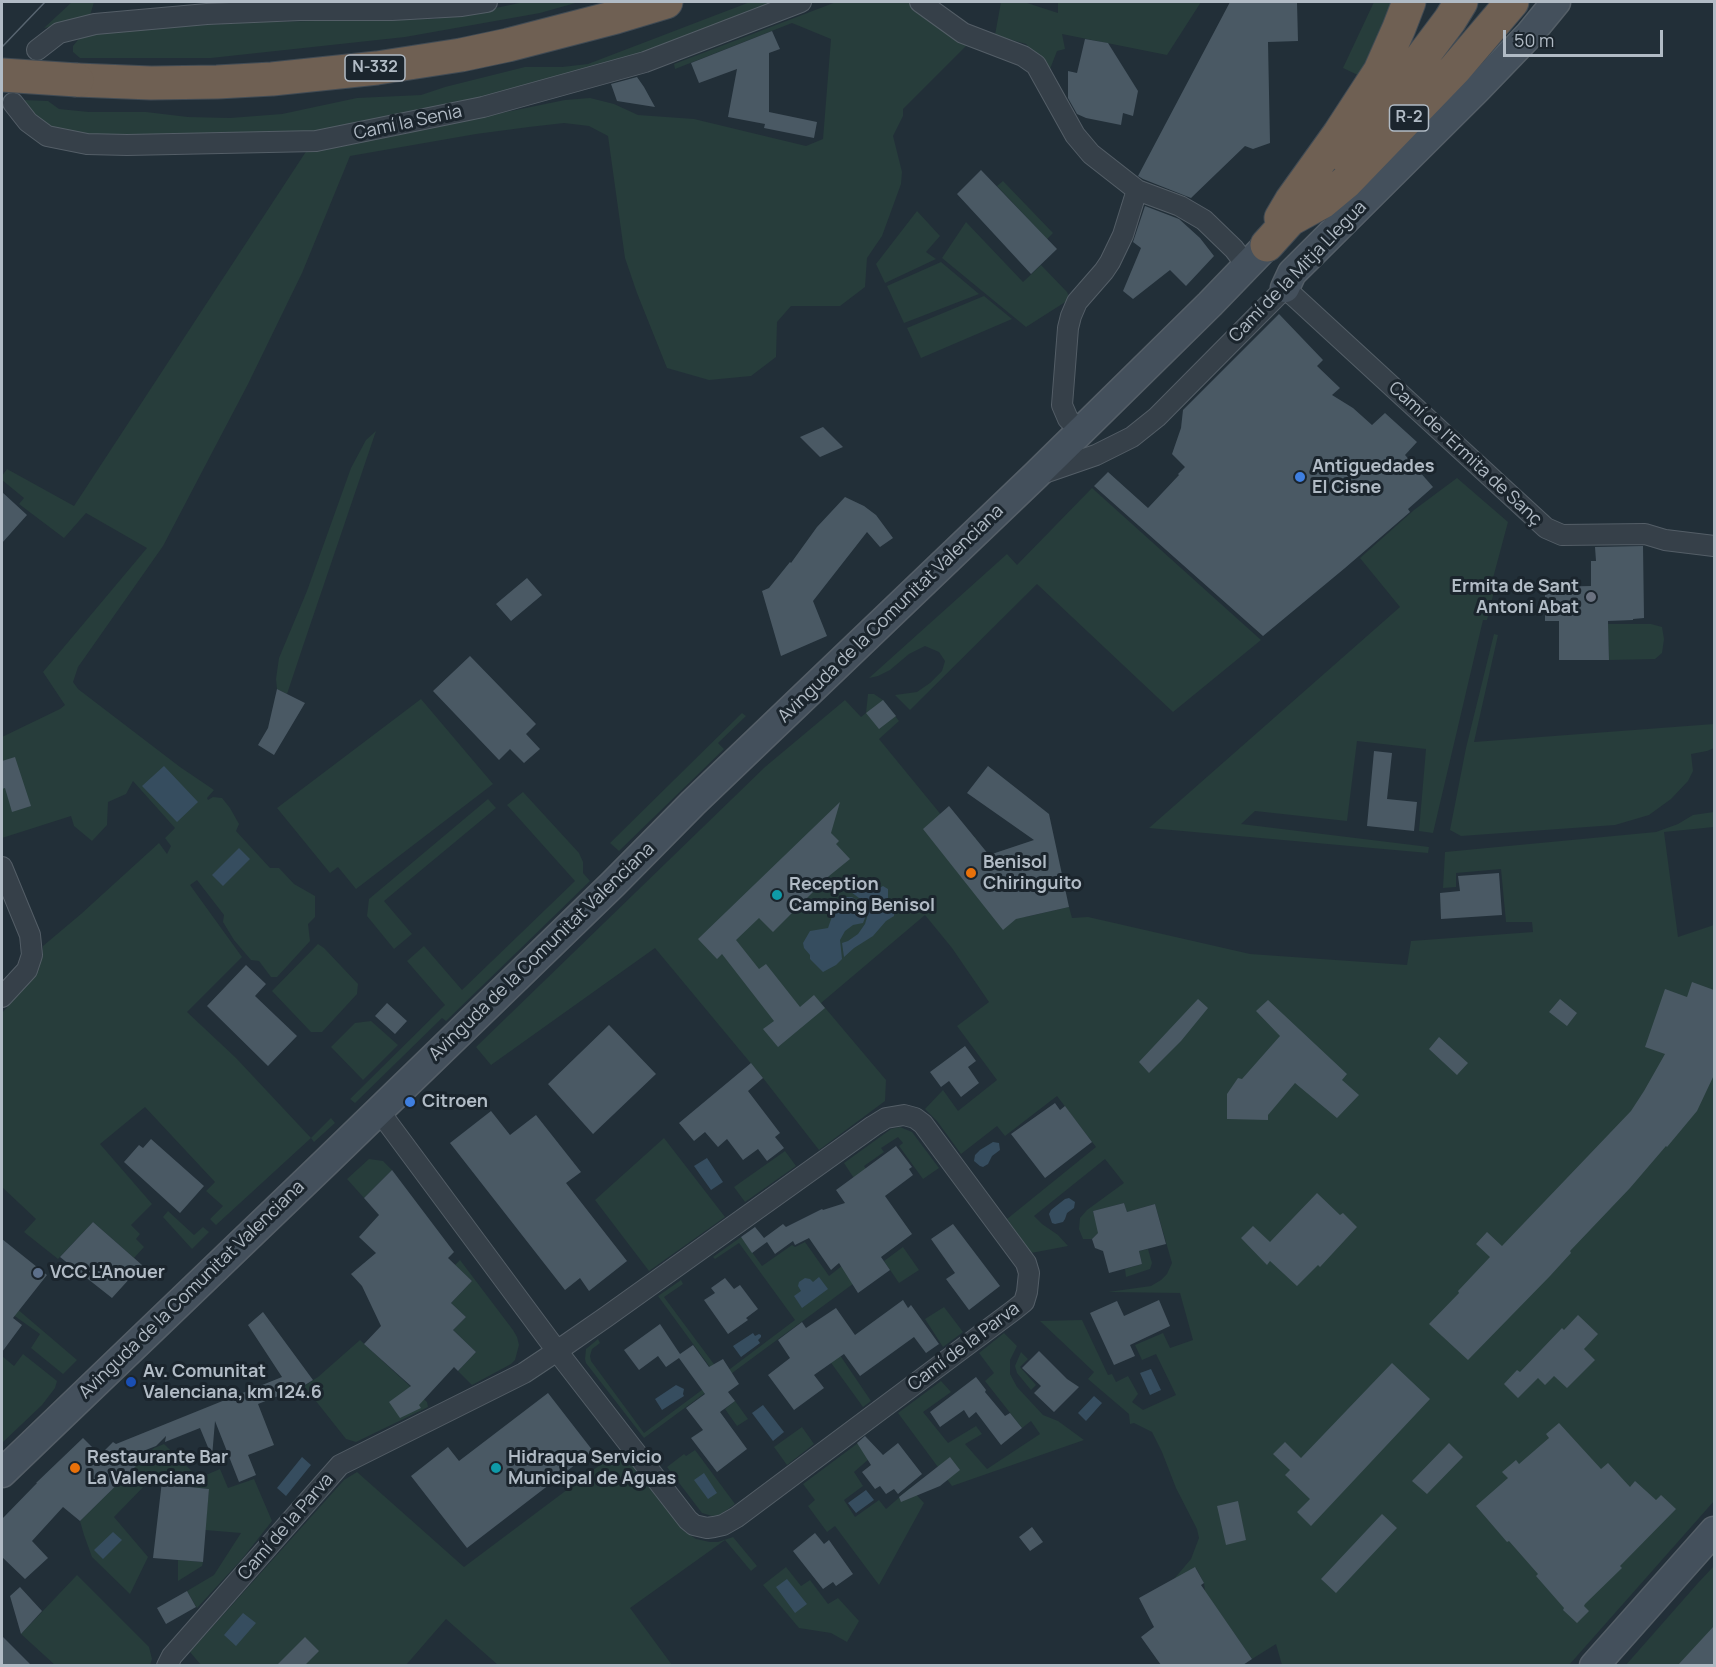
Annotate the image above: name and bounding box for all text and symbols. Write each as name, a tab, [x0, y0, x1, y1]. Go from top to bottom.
scale bar	[1506, 18, 1666, 56]
text: 50 m	[1514, 28, 1554, 52]
road number: N-332	[345, 55, 405, 81]
street label: Camí la Senia	[352, 101, 464, 145]
road number: R-2	[1390, 105, 1428, 131]
street label: Camí de la Mitja Llegua	[1225, 197, 1371, 347]
street label: Camí de l'Ermita de Sanç	[1384, 377, 1546, 531]
place label: Antiguedades El Cisne	[1312, 456, 1435, 498]
marker: Antiguedades El Cisne	[1293, 470, 1307, 484]
street label: Avinguda de la Comunitat Valenciana	[774, 500, 1008, 728]
place label: Ermita de Sant Antoni Abat	[1451, 576, 1579, 618]
marker: Ermita de Sant Antoni Abat	[1584, 590, 1598, 604]
street label: Avinguda de la Comunitat Valenciana	[425, 838, 659, 1066]
place label: Benisol Chiringuito	[983, 852, 1082, 894]
marker: Benisol Chiringuito	[964, 866, 978, 880]
place label: Reception Camping Benisol	[789, 874, 935, 916]
marker: Reception Camping Benisol	[770, 888, 784, 902]
place label: Citroen	[422, 1091, 488, 1113]
marker: Citroen	[403, 1095, 417, 1109]
street label: Avinguda de la Comunitat Valenciana	[75, 1176, 309, 1404]
place label: VCC L'Anouer	[50, 1262, 165, 1284]
marker: VCC L'Anouer	[31, 1266, 45, 1280]
street label: Camí de la Parva	[904, 1298, 1024, 1396]
place label: Av. Comunitat Valenciana, km 124.6	[143, 1361, 322, 1404]
marker: Av. Comunitat Valenciana, km 124.6	[124, 1375, 138, 1389]
place label: Restaurante Bar La Valenciana	[87, 1447, 228, 1490]
place label: Hidraqua Servicio Municipal de Aguas	[508, 1447, 676, 1490]
marker: Restaurante Bar La Valenciana	[68, 1461, 82, 1475]
marker: Hidraqua Servicio Municipal de Aguas	[489, 1461, 503, 1475]
street label: Camí de la Parva	[234, 1469, 338, 1585]

